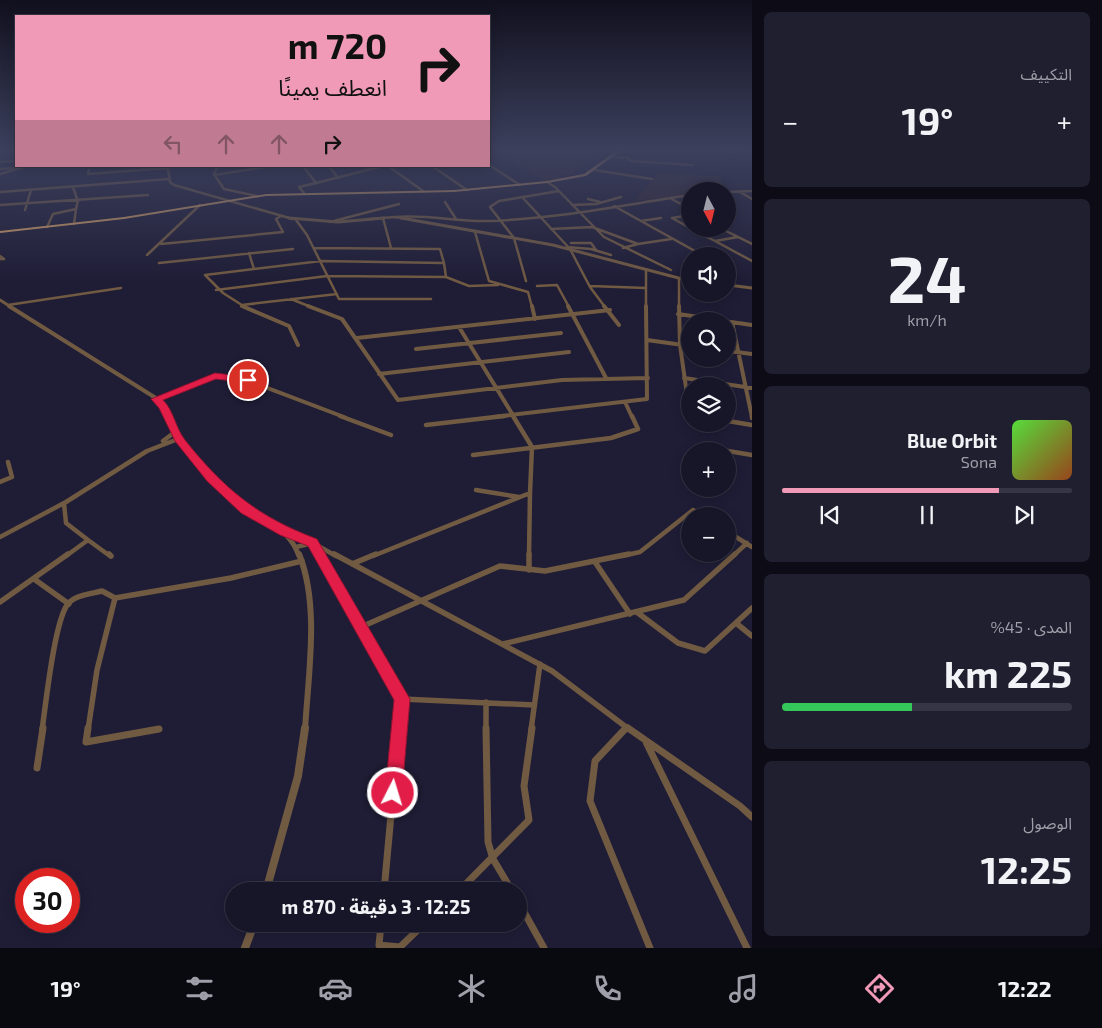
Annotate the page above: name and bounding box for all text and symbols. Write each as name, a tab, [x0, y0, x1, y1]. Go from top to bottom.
text: 720 m	[288, 24, 387, 66]
icon: right	[405, 35, 470, 100]
text: التكييف	[1020, 64, 1072, 83]
text: انعطف يمينًا	[278, 74, 387, 100]
text: 19°	[902, 97, 953, 143]
text: −	[782, 104, 798, 138]
text: +	[1057, 104, 1072, 138]
icon: left	[159, 130, 187, 158]
icon: ahead	[212, 130, 240, 158]
icon: ahead	[265, 130, 293, 158]
icon: right	[318, 130, 346, 158]
north arrow	[681, 182, 736, 238]
map controls	[681, 182, 736, 562]
text: 24	[887, 238, 967, 316]
button: sound	[681, 247, 736, 302]
text: km/h	[907, 310, 947, 329]
button: search	[681, 312, 736, 367]
pin	[227, 359, 269, 401]
icon: arrive	[234, 366, 262, 394]
button: layers	[681, 377, 736, 432]
text: Blue Orbit	[907, 429, 997, 452]
button: +	[681, 442, 736, 497]
text: Sona	[961, 452, 997, 471]
icon: previous	[816, 501, 844, 529]
icon: pause	[913, 501, 941, 529]
icon: next	[1010, 501, 1038, 529]
button: −	[681, 507, 736, 562]
text: المدى · 45%	[990, 617, 1072, 636]
text: 225 km	[944, 650, 1072, 696]
position arrow	[366, 766, 418, 818]
text: الوصول	[1023, 813, 1072, 832]
text: 12:25	[981, 846, 1072, 892]
speed limit sign: 30	[15, 868, 80, 933]
text: 12:25 · 3 دقيقة · 870 m	[281, 895, 471, 918]
icon: filters	[182, 971, 217, 1006]
icon: car	[318, 971, 353, 1006]
icon: climate	[454, 971, 489, 1006]
icon: phone	[590, 971, 625, 1006]
icon: music	[726, 971, 761, 1006]
icon: directions	[862, 971, 897, 1006]
text: 19°	[51, 975, 81, 1001]
text: 12:22	[998, 975, 1051, 1001]

